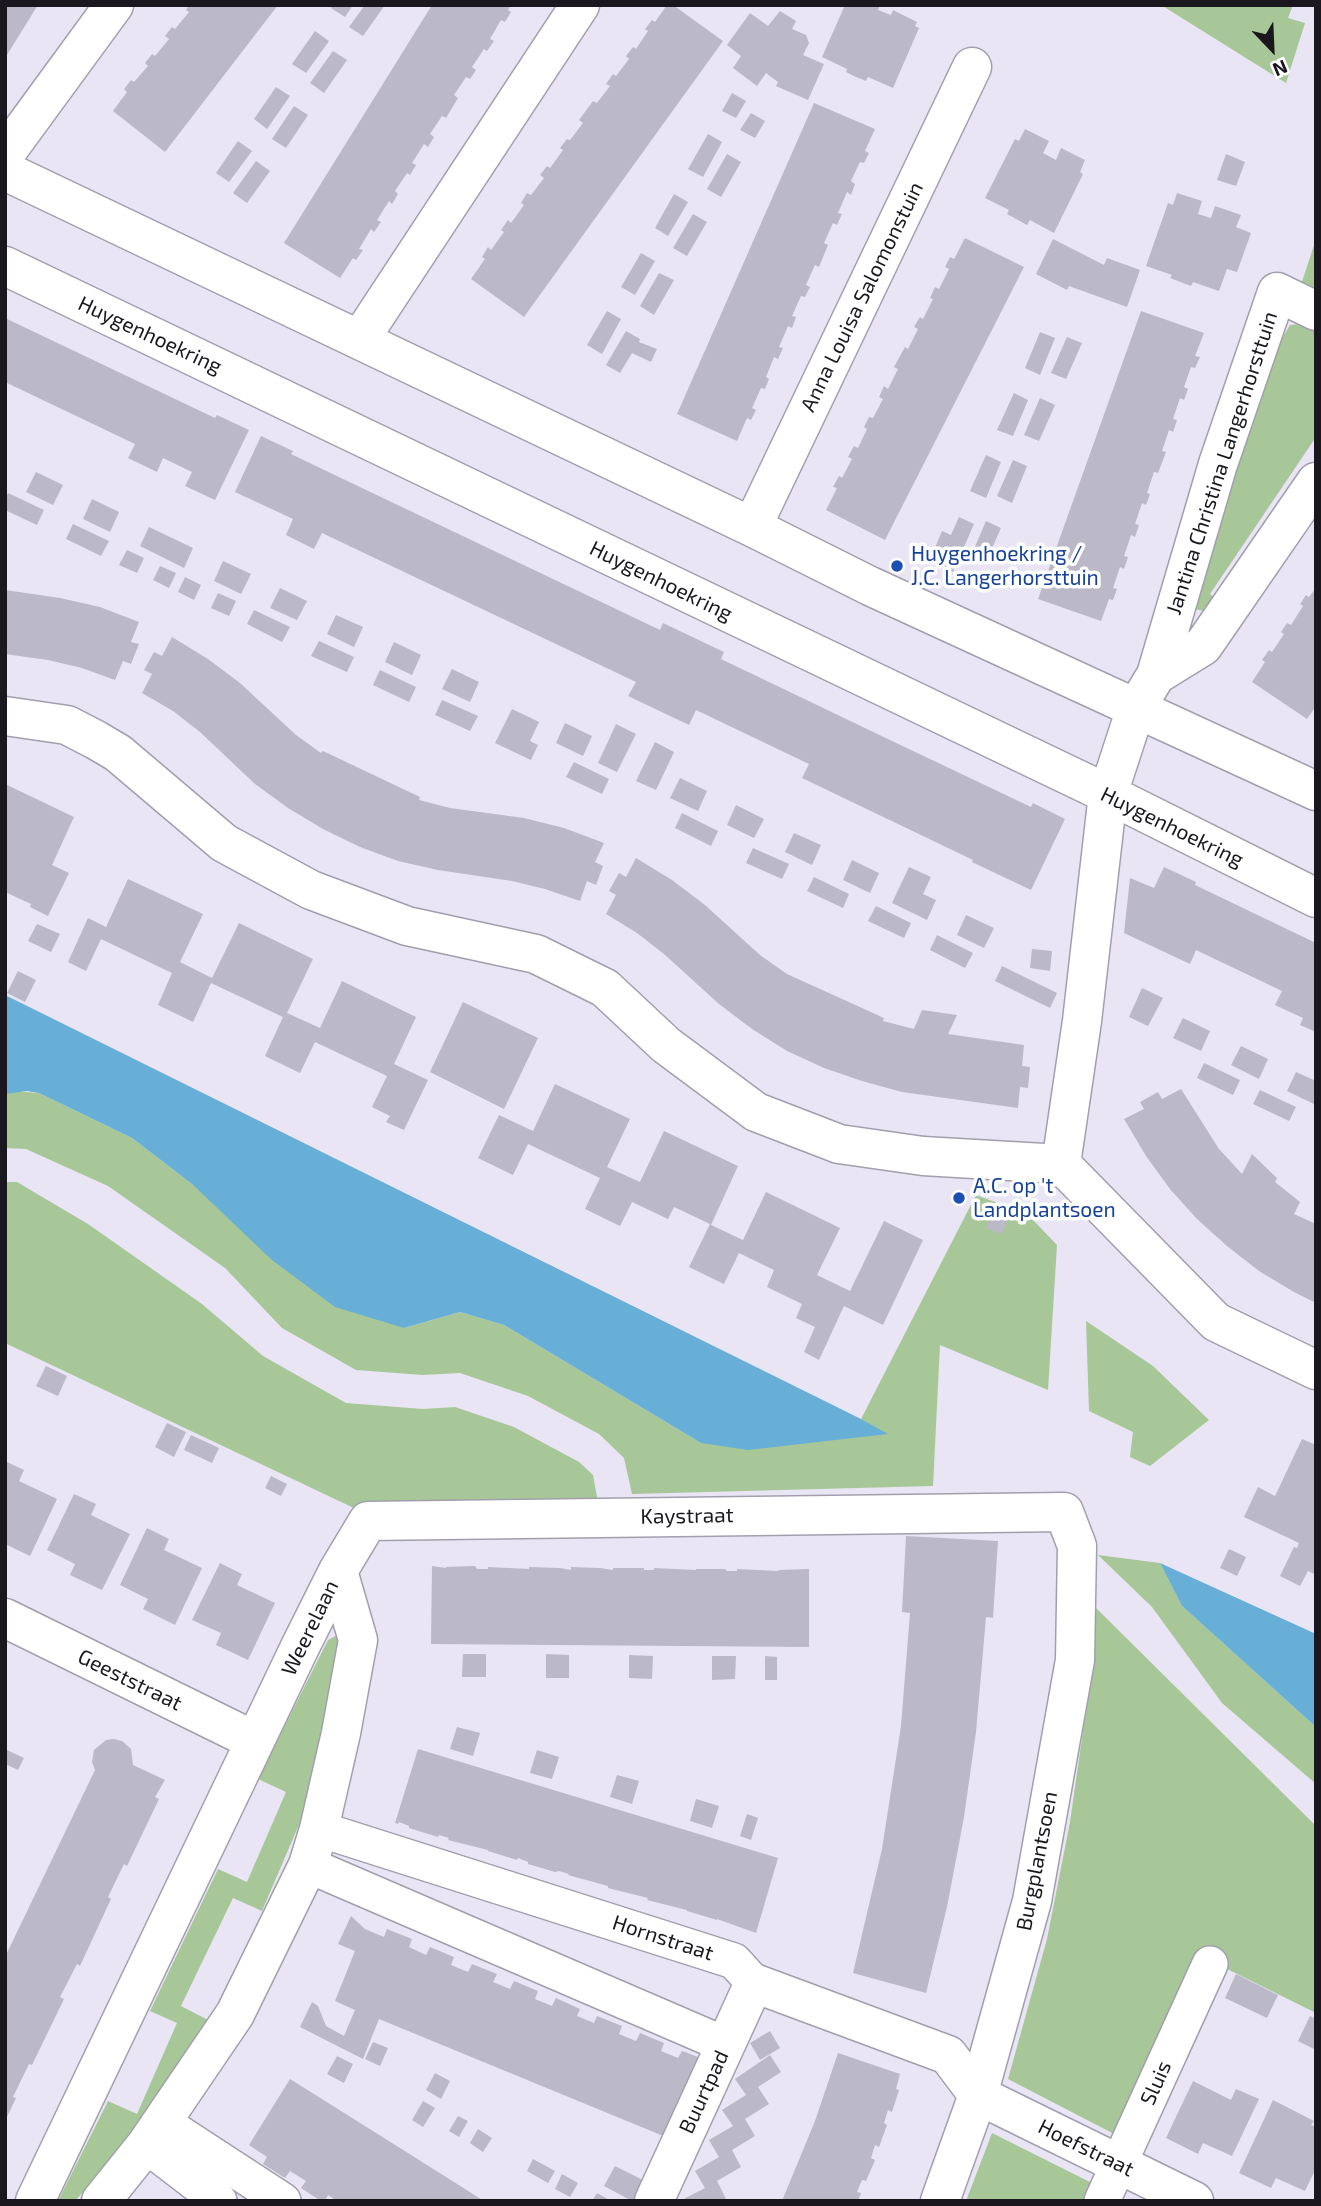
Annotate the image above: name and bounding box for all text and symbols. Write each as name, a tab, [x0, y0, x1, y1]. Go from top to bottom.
north arrow	[1237, 14, 1307, 84]
text: N	[1270, 56, 1291, 82]
street label: Anna Louisa Salomonstuin	[795, 178, 929, 416]
street label: Huygenhoekring	[74, 291, 226, 379]
street label: Jantina Christina Langerhorsttuin	[1161, 308, 1283, 618]
street label: Huygenhoekring	[585, 536, 737, 626]
place label: Huygenhoekring / J.C. Langerhorsttuin	[911, 541, 1099, 591]
marker: Huygenhoekring / J.C. Langerhorsttuin	[889, 558, 905, 574]
street label: Huygenhoekring	[1096, 782, 1248, 872]
place label: A.C. op 't Landplantsoen	[973, 1173, 1116, 1223]
marker: A.C. op 't Landplantsoen	[951, 1190, 967, 1206]
street label: Kaystraat	[640, 1503, 734, 1529]
street label: Weerelaan	[276, 1576, 344, 1680]
street label: Geeststraat	[74, 1644, 186, 1716]
street label: Burgplantsoen	[1011, 1789, 1063, 1933]
street label: Hornstraat	[609, 1910, 717, 1966]
street label: Buurtpad	[674, 2046, 734, 2138]
street label: Sluis	[1135, 2057, 1177, 2109]
street label: Hoefstraat	[1034, 2114, 1138, 2182]

